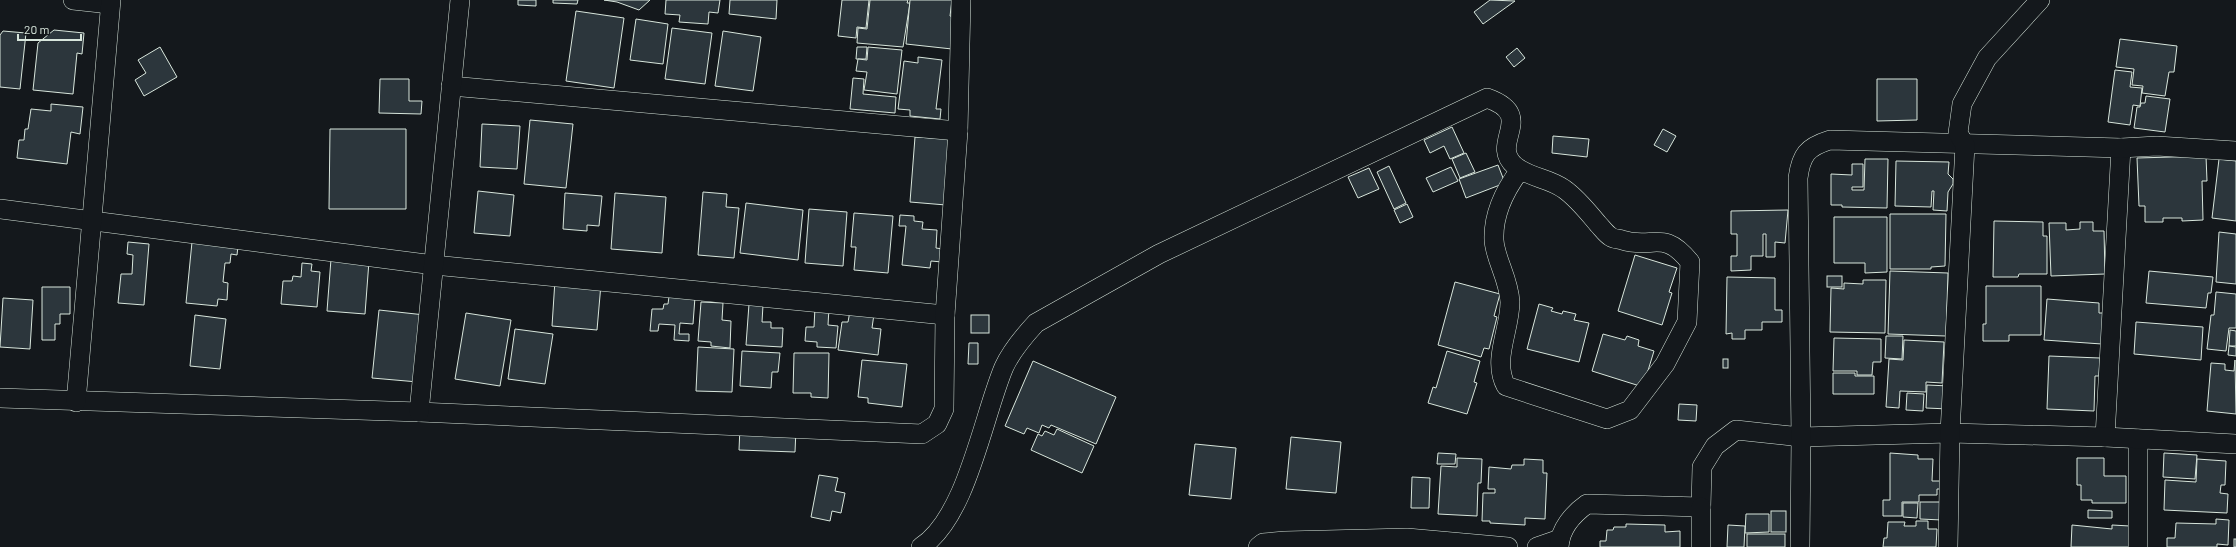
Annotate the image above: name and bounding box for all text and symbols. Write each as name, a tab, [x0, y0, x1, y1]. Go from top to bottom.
scale bar	[18, 16, 81, 42]
text: 20 m	[24, 22, 50, 36]

